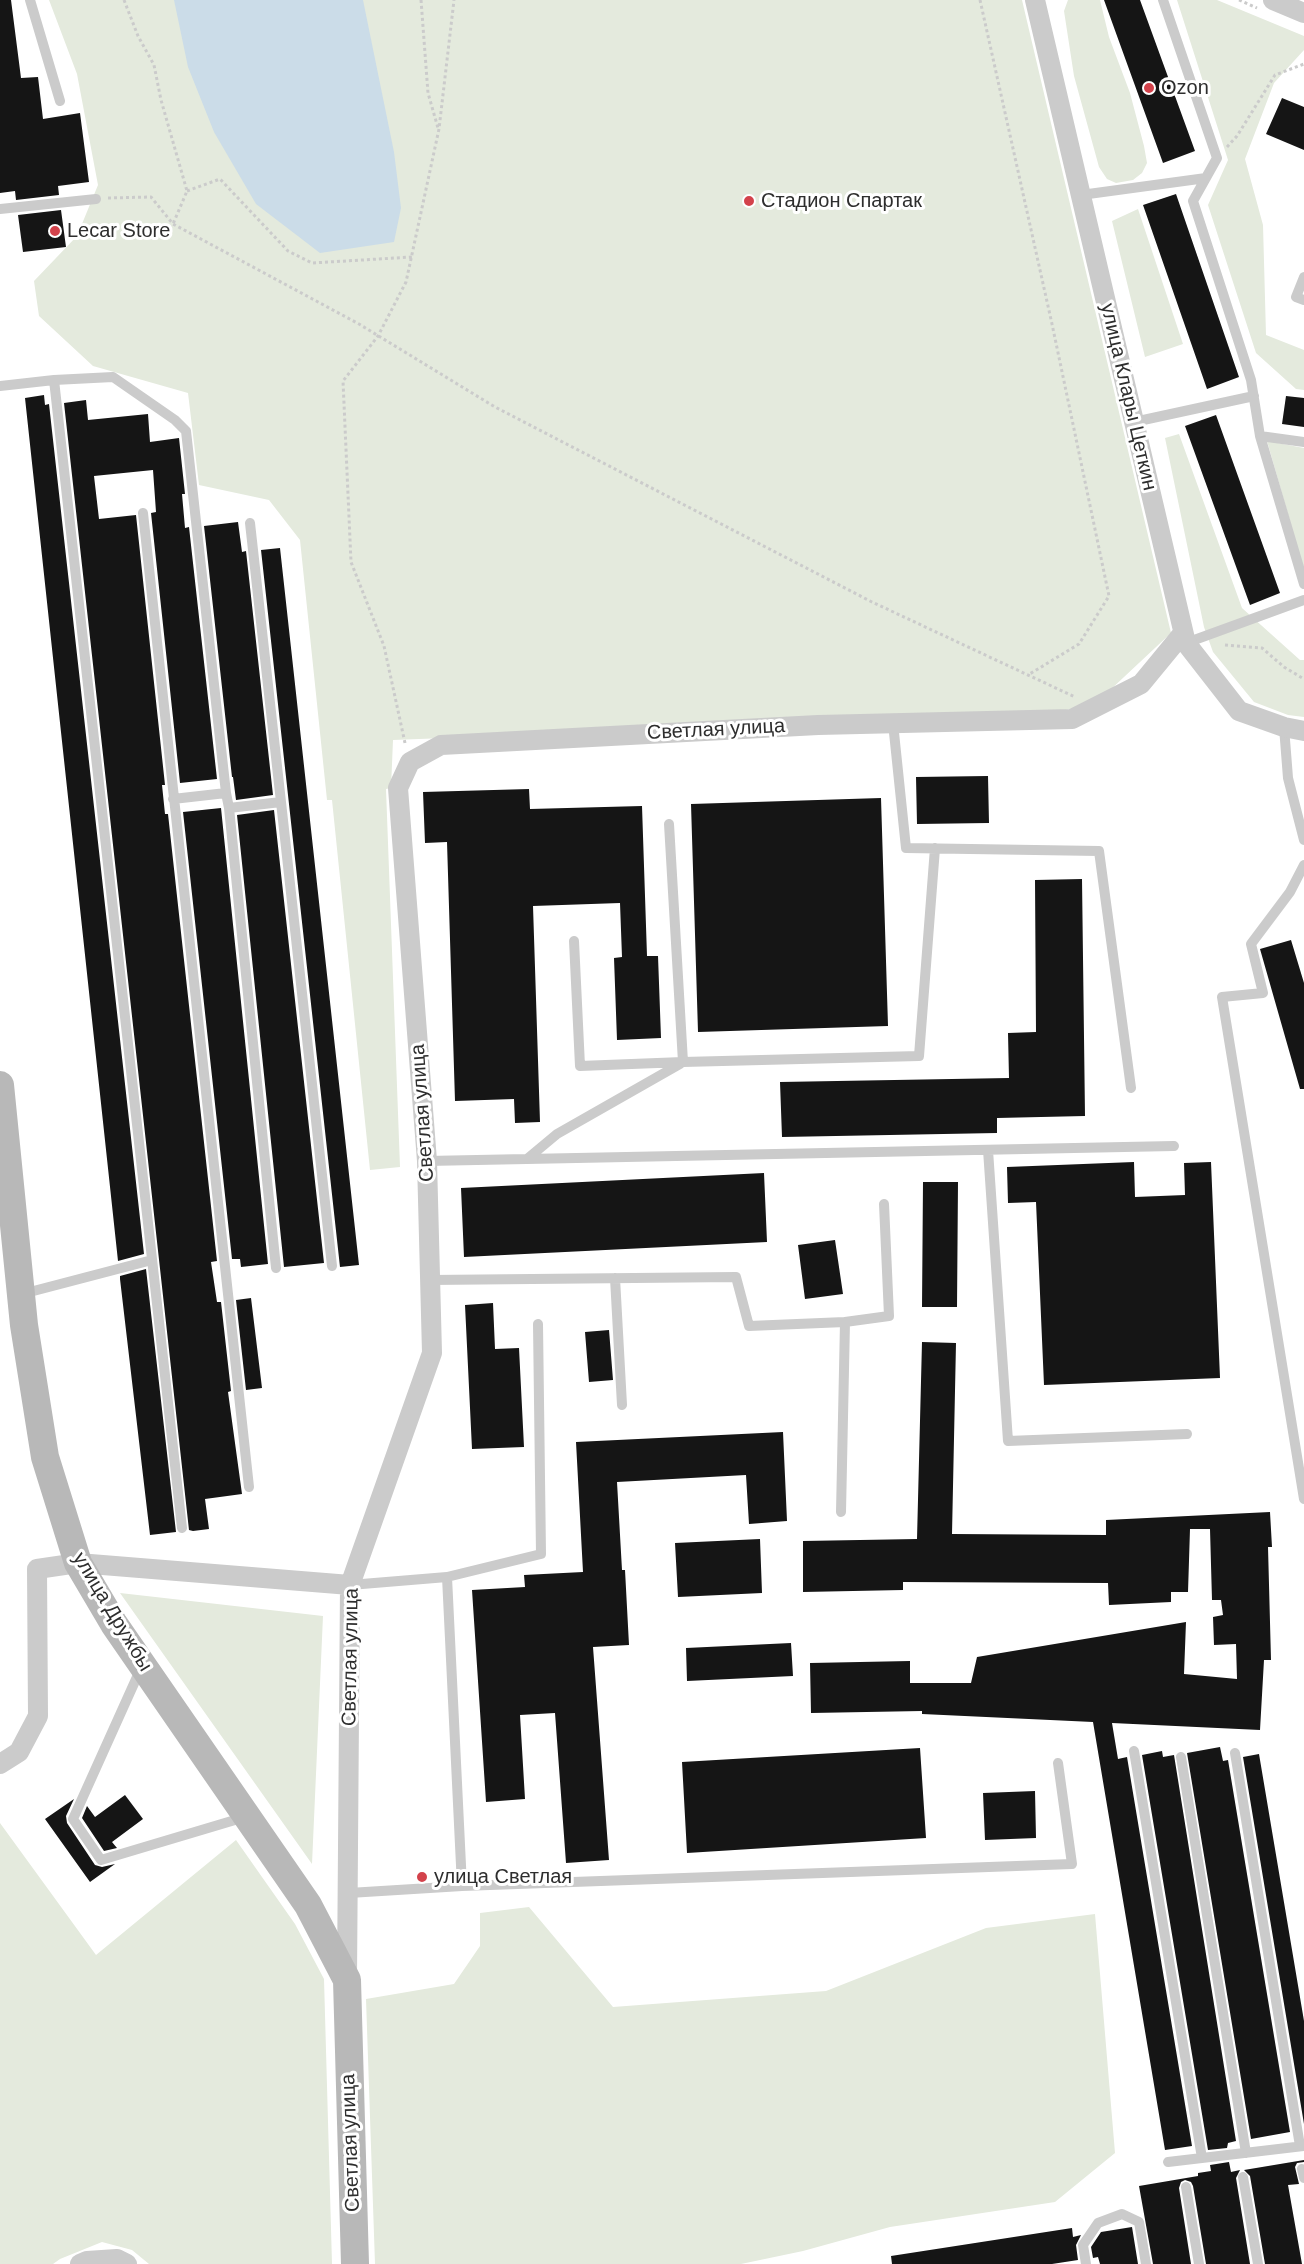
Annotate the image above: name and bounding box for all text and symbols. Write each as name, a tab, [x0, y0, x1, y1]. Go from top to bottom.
place label: Ozon	[1161, 76, 1209, 100]
marker: Ozon	[1142, 81, 1156, 95]
place label: Стадион Спартак	[761, 189, 922, 213]
marker: Стадион Спартак	[742, 194, 756, 208]
place label: Lecar Store	[67, 219, 170, 243]
marker: Lecar Store	[48, 224, 62, 238]
street label: улица Клары Цеткин	[1095, 301, 1161, 493]
street label: Светлая улица	[646, 714, 786, 746]
street label: Светлая улица	[406, 1043, 440, 1183]
street label: улица Дружбы	[67, 1548, 157, 1676]
street label: Светлая улица	[338, 1588, 364, 1726]
place label: улица Светлая	[434, 1865, 572, 1889]
marker: улица Светлая	[415, 1870, 429, 1884]
street label: Светлая улица	[337, 2074, 365, 2212]

